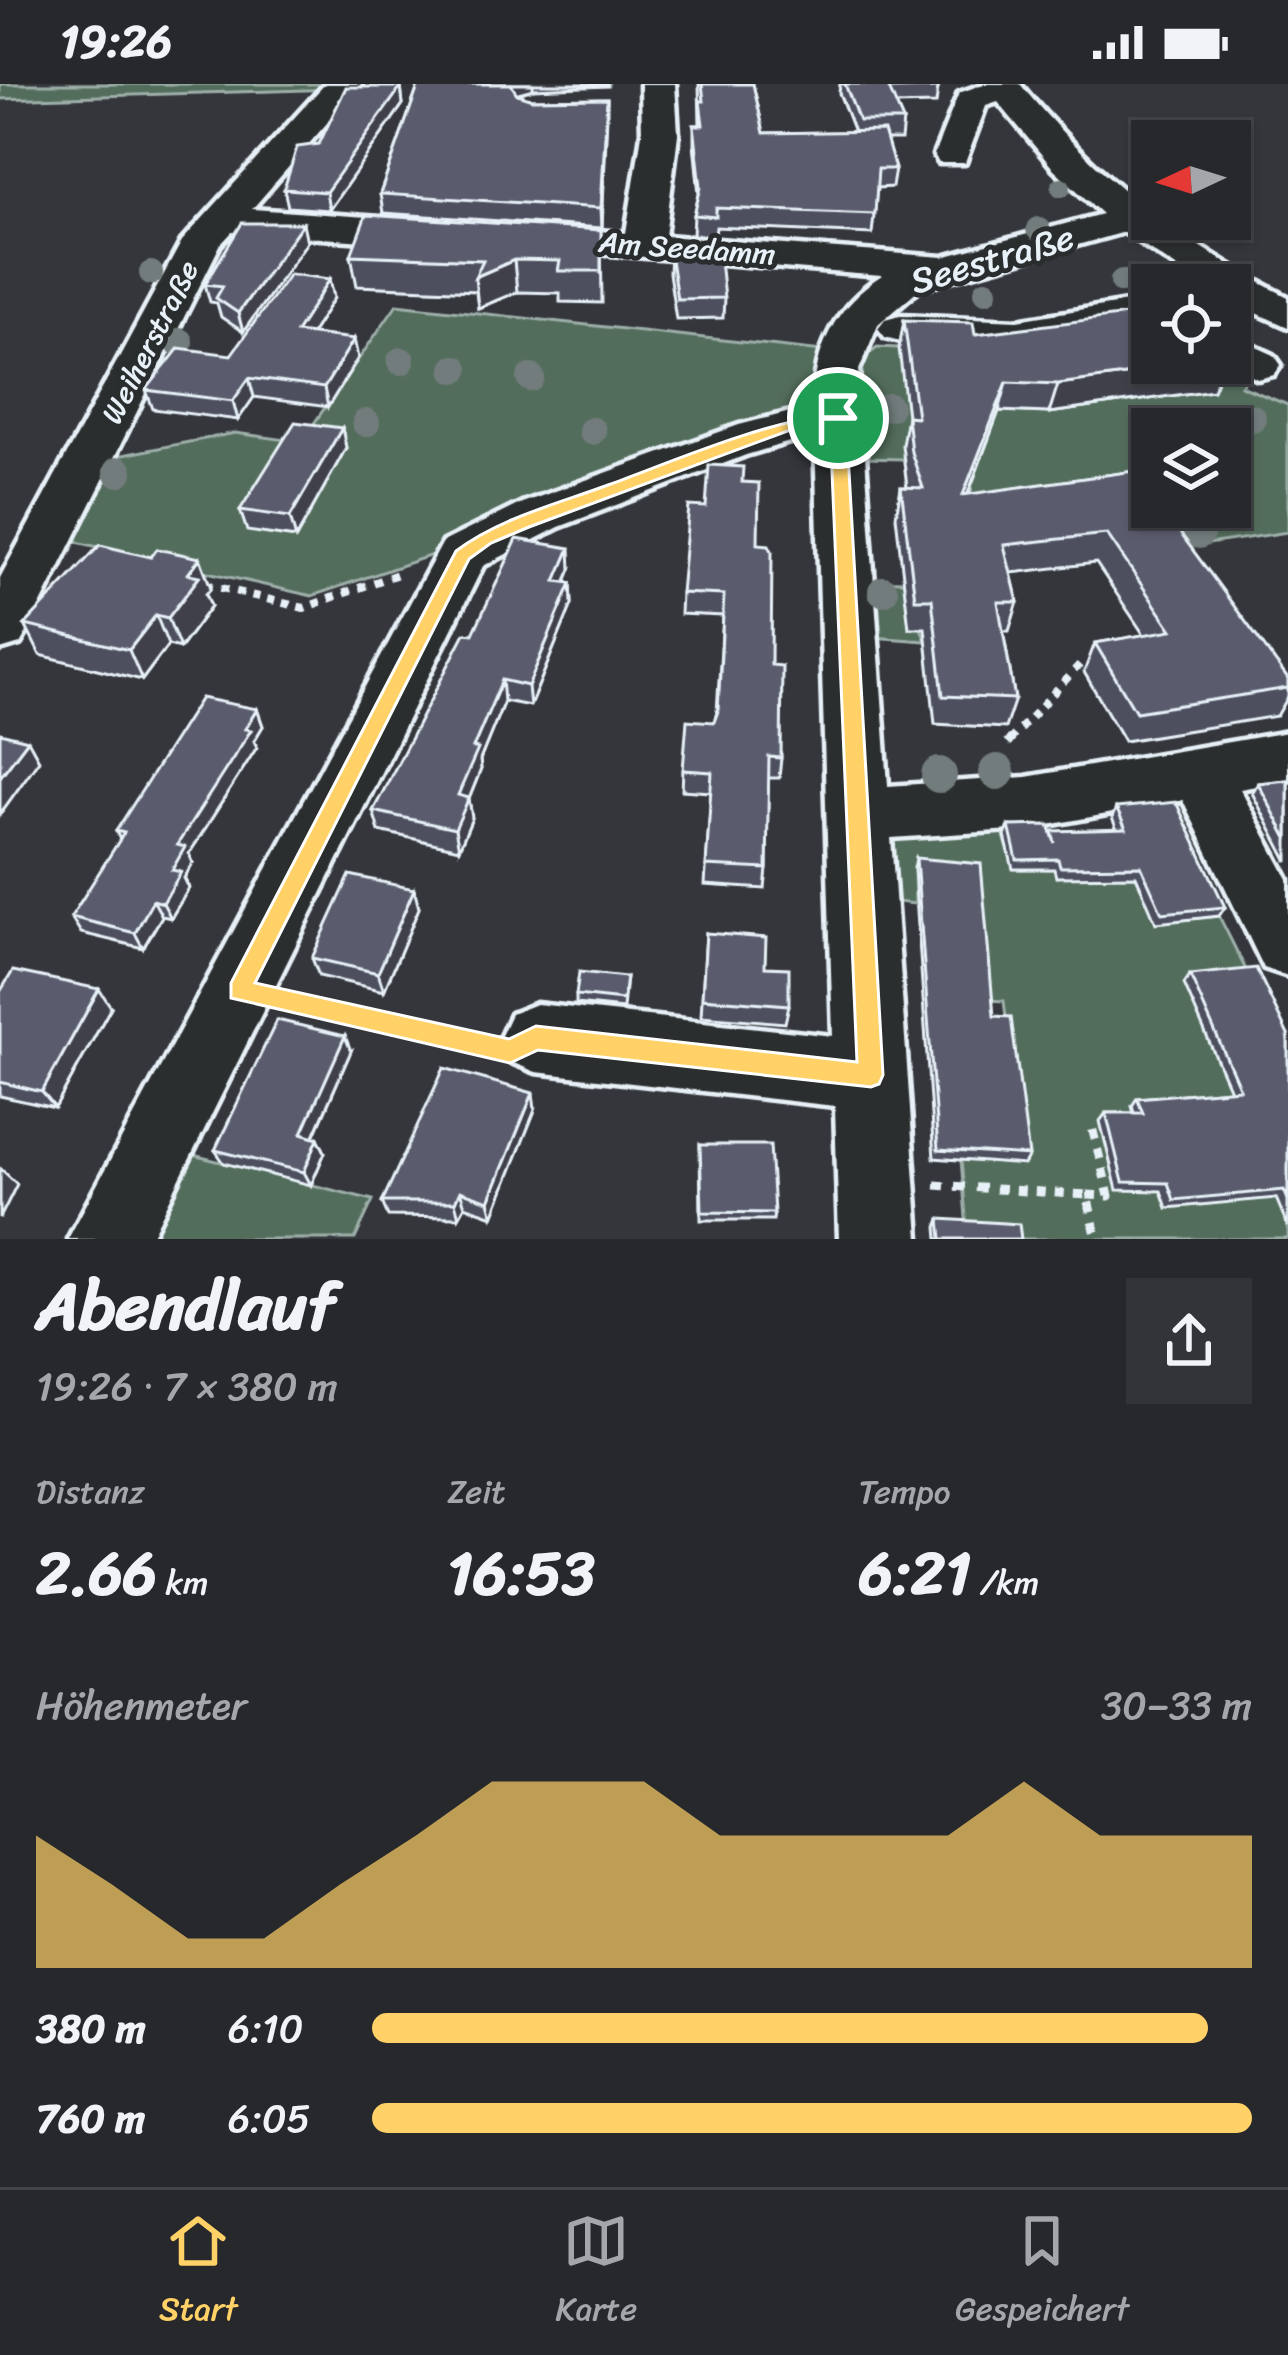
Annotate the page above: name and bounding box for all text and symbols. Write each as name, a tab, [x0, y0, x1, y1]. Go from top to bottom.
text: 19:26	[60, 2, 172, 82]
north arrow	[1131, 120, 1251, 240]
map controls	[1131, 120, 1251, 528]
street label: Seestraße	[903, 205, 1082, 313]
street label: Am Seedamm	[596, 215, 777, 281]
street label: Weiherstraße	[85, 250, 215, 434]
button: locate	[1131, 264, 1251, 384]
pin	[787, 367, 889, 469]
icon: arrive	[805, 385, 871, 451]
button: layers	[1131, 408, 1251, 528]
text: Abendlauf	[36, 1248, 336, 1365]
button: share	[1126, 1278, 1252, 1404]
text: 19:26 · 7 × 380 m	[36, 1352, 338, 1421]
text: Distanz	[36, 1463, 145, 1521]
text: Zeit	[447, 1463, 506, 1521]
text: Tempo	[859, 1463, 951, 1521]
text: 2.66	[36, 1521, 157, 1627]
text: 16:53	[447, 1521, 595, 1627]
text: 6:21	[859, 1521, 971, 1627]
text: km	[157, 1554, 208, 1612]
text: /km	[971, 1554, 1039, 1612]
text: Höhenmeter	[36, 1671, 247, 1740]
text: 30–33 m	[1101, 1671, 1252, 1740]
text: 380 m	[36, 1994, 146, 2063]
text: 6:10	[228, 1994, 303, 2063]
text: 760 m	[36, 2084, 145, 2153]
text: 6:05	[228, 2084, 310, 2153]
tab: Start	[159, 2208, 238, 2338]
tab: Karte	[556, 2208, 637, 2338]
tab: Gespeichert	[955, 2208, 1129, 2338]

